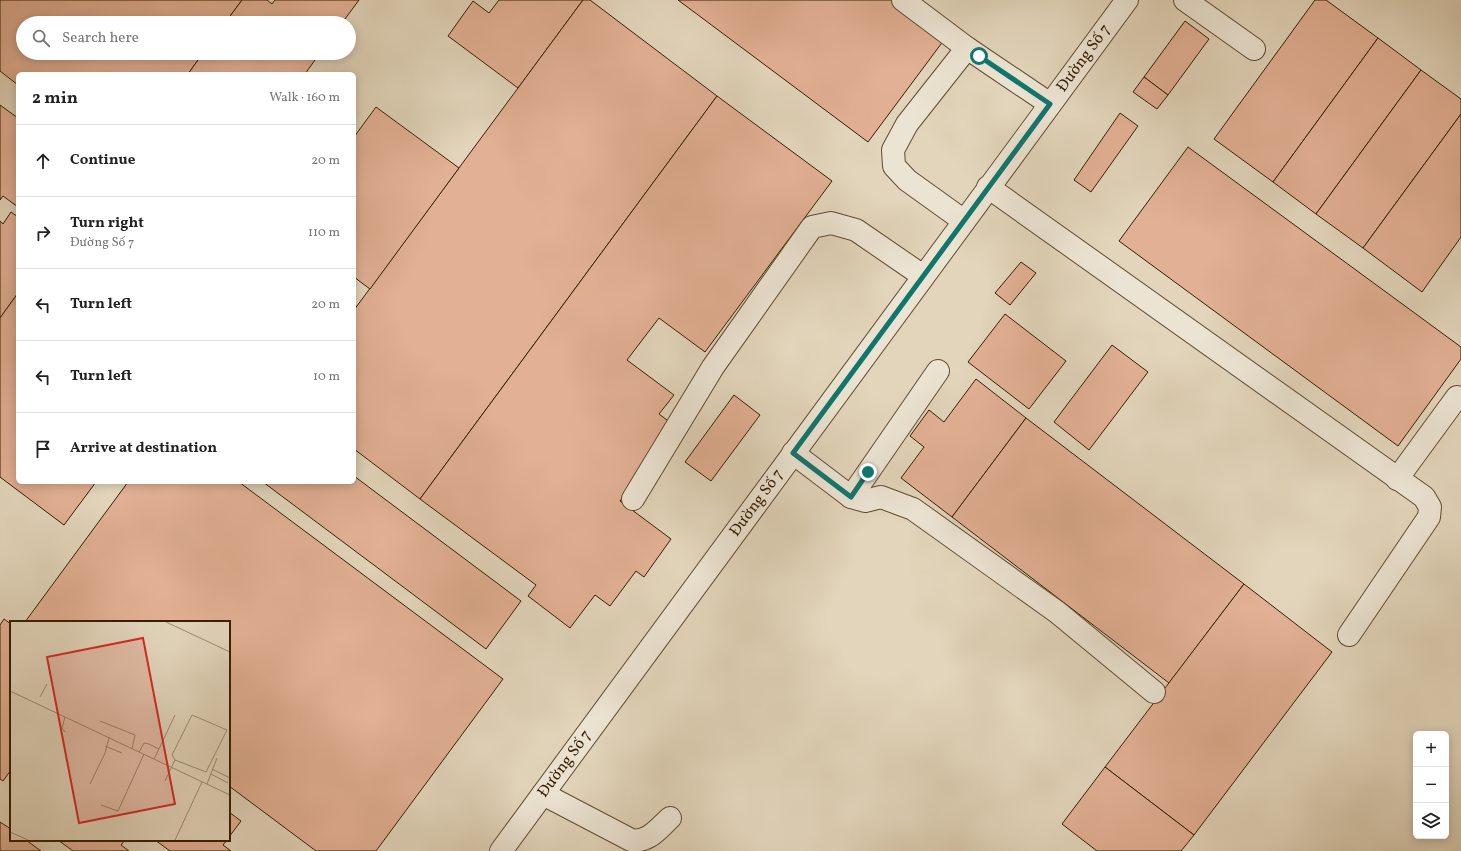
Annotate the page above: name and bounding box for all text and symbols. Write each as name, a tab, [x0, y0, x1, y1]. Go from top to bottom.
search box	[16, 16, 356, 60]
street label: Đường Số 7	[1052, 20, 1117, 97]
icon: search	[30, 27, 52, 49]
text: Search here	[62, 28, 139, 49]
route start	[970, 47, 988, 65]
text: 2 min	[32, 87, 78, 110]
text: Walk · 160 m	[269, 89, 340, 107]
icon: ahead	[32, 150, 54, 172]
text: Continue	[70, 150, 135, 171]
text: 20 m	[311, 152, 340, 170]
text: Turn right	[70, 213, 144, 234]
icon: right	[32, 222, 54, 244]
text: 110 m	[308, 224, 340, 242]
text: Đường Số 7	[70, 234, 134, 252]
icon: left	[32, 294, 54, 316]
text: Turn left	[70, 294, 132, 315]
text: 20 m	[311, 296, 340, 314]
icon: left	[32, 366, 54, 388]
text: Turn left	[70, 366, 132, 387]
text: 10 m	[313, 368, 340, 386]
icon: arrive	[32, 438, 54, 460]
text: Arrive at destination	[70, 438, 217, 459]
route end	[859, 463, 877, 481]
street label: Đường Số 7	[725, 464, 789, 541]
inset map	[10, 621, 230, 841]
street label: Đường Số 7	[533, 725, 597, 802]
map controls	[1413, 731, 1449, 839]
button: +	[1413, 731, 1449, 767]
button: −	[1413, 767, 1449, 803]
button: layers	[1413, 803, 1449, 839]

